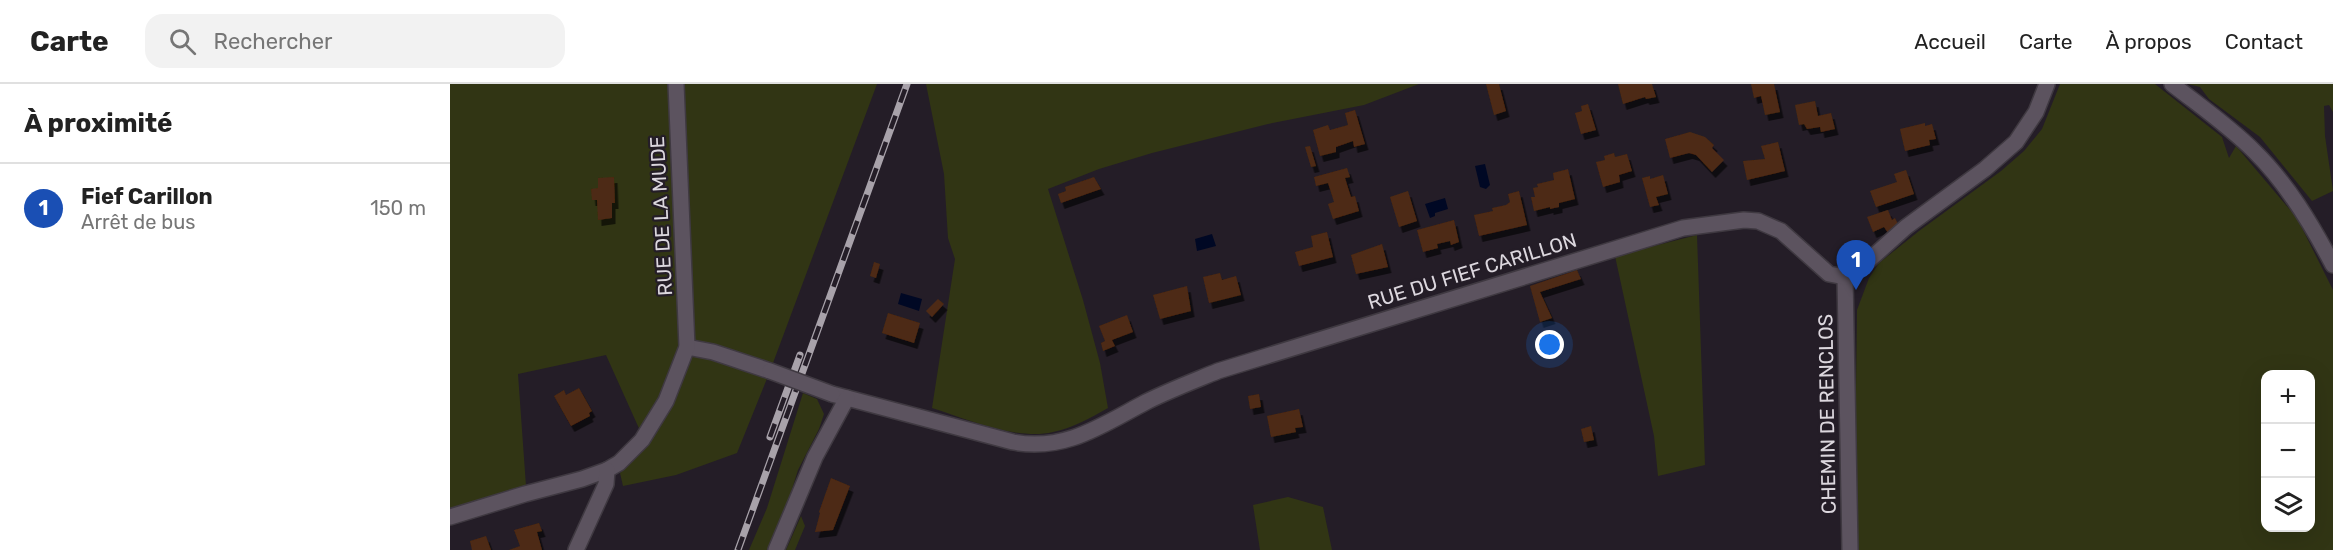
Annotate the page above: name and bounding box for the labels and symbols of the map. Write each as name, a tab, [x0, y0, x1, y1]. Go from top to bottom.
street label: RUE DE LA MUDE	[645, 136, 677, 296]
street label: RUE DU FIEF CARILLON	[1365, 228, 1579, 314]
pin: 1	[1836, 240, 1876, 290]
street label: CHEMIN DE RENCLOS	[1813, 314, 1841, 514]
your location	[1535, 330, 1564, 359]

